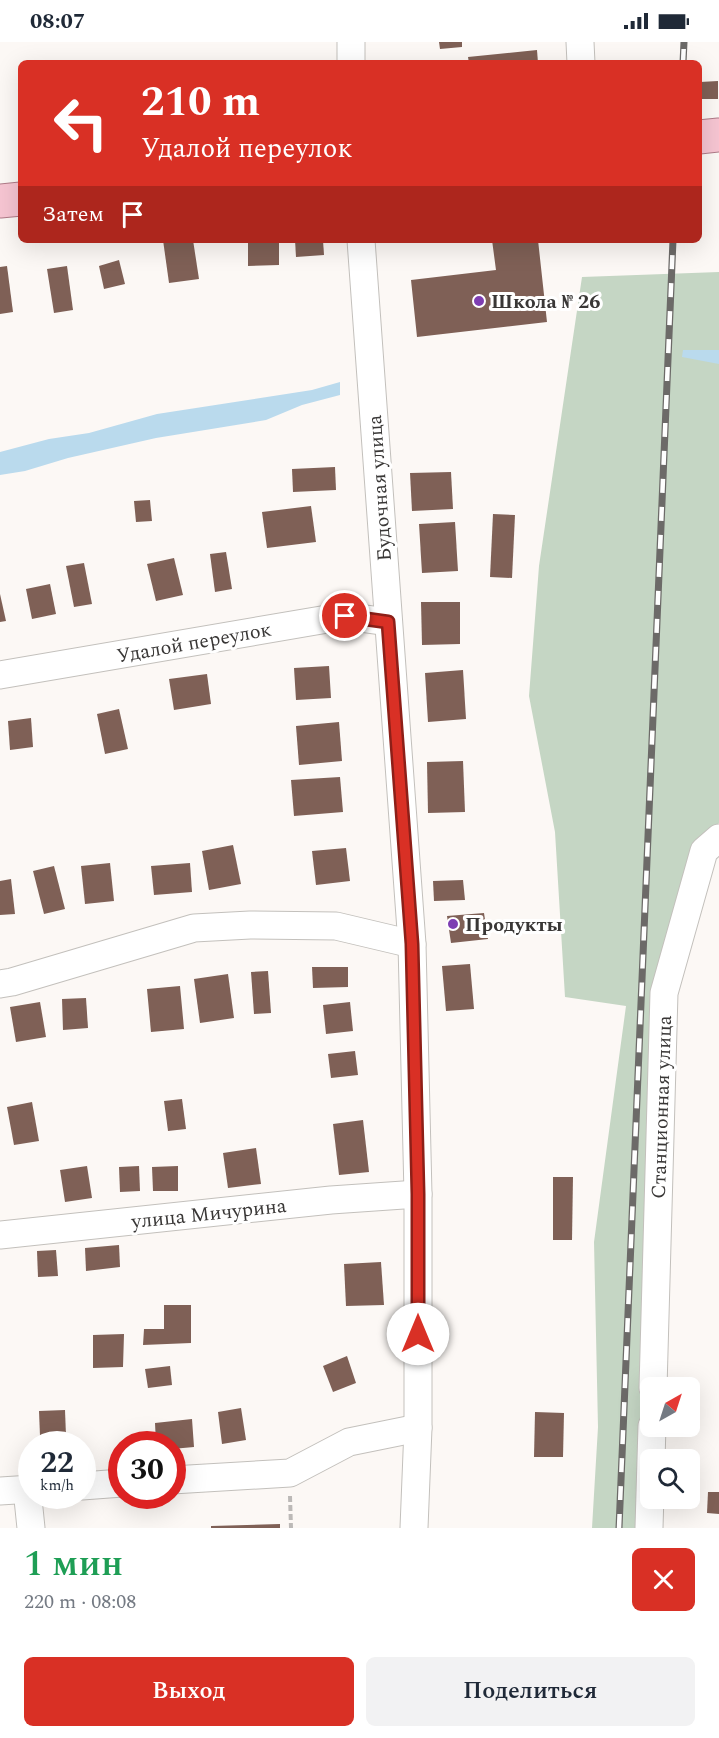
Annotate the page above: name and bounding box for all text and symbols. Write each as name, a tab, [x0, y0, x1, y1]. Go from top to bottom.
text: 08:07	[30, 5, 85, 38]
text: 210 m	[141, 71, 260, 134]
icon: left	[42, 84, 120, 162]
text: Удалой переулок	[141, 128, 353, 170]
text: Затем	[42, 198, 104, 231]
icon: arrive	[116, 198, 149, 231]
place label: Школа № 26	[491, 287, 600, 317]
marker: Школа № 26	[472, 294, 486, 308]
street label: Будочная улица	[360, 414, 400, 562]
pin	[319, 590, 370, 641]
icon: arrive	[328, 599, 361, 632]
street label: Удалой переулок	[114, 615, 274, 671]
place label: Продукты	[465, 910, 563, 940]
marker: Продукты	[446, 917, 460, 931]
street label: Станционная улица	[644, 1015, 680, 1199]
street label: улица Мичурина	[129, 1191, 288, 1237]
position arrow	[386, 1302, 450, 1366]
north arrow	[640, 1377, 700, 1437]
map controls	[640, 1377, 700, 1509]
speed limit sign: 30	[108, 1431, 186, 1509]
text: 22	[40, 1440, 74, 1486]
button: search	[640, 1449, 700, 1509]
text: km/h	[40, 1474, 74, 1497]
text: 1 мин	[24, 1537, 123, 1592]
button: close	[632, 1548, 695, 1611]
text: 220 m · 08:08	[24, 1587, 136, 1617]
button: Выход	[24, 1657, 354, 1726]
button: Поделиться	[366, 1657, 695, 1726]

